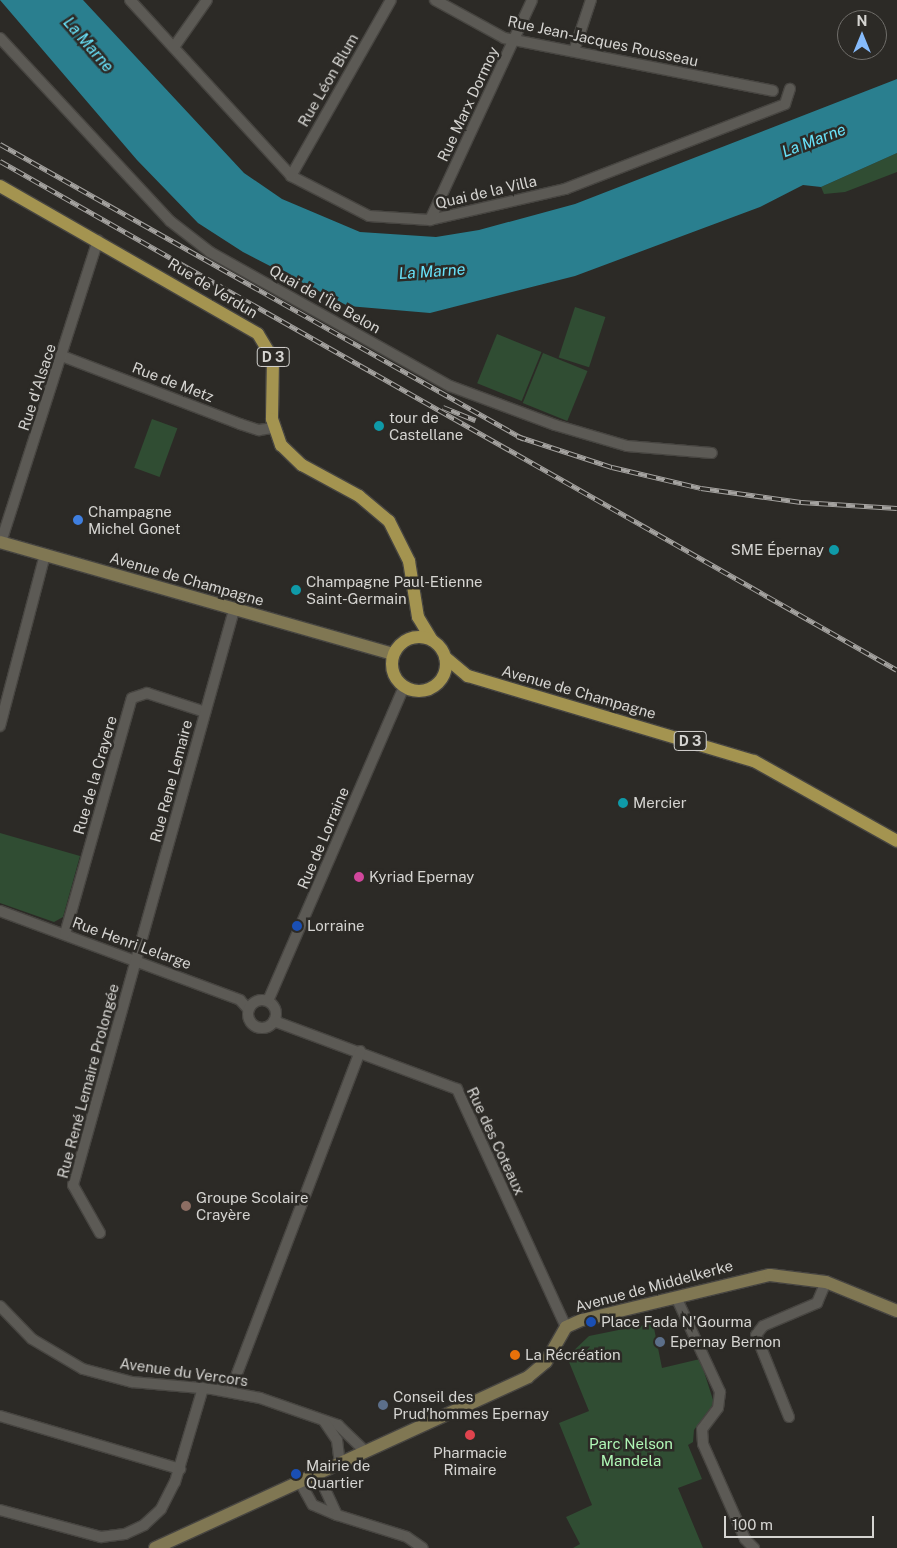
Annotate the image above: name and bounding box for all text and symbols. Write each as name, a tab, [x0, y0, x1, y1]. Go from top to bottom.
north arrow	[837, 10, 887, 60]
street label: Rue Jean-Jacques Rousseau	[506, 12, 700, 70]
water label: La Marne	[59, 13, 117, 77]
text: N	[857, 13, 867, 29]
street label: Rue Léon Blum	[294, 30, 362, 130]
street label: Rue Marx Dormoy	[433, 44, 503, 164]
water label: La Marne	[779, 120, 849, 162]
street label: Quai de la Villa	[433, 172, 539, 212]
street label: Rue de Verdun	[165, 254, 261, 322]
water label: La Marne	[398, 260, 466, 284]
street label: Quai de l'Île Belon	[266, 261, 384, 337]
street label: Rue d'Alsace	[14, 341, 60, 433]
road number: D 3	[256, 346, 290, 368]
street label: Rue de Metz	[129, 358, 217, 406]
place label: tour de Castellane	[389, 408, 463, 443]
marker: tour de Castellane	[373, 420, 385, 432]
place label: Champagne Michel Gonet	[88, 502, 181, 537]
marker: Champagne Michel Gonet	[72, 514, 84, 526]
place label: SME Épernay	[731, 541, 824, 559]
marker: SME Épernay	[828, 544, 840, 556]
street label: Avenue de Champagne	[108, 548, 266, 610]
place label: Champagne Paul-Etienne Saint-Germain	[306, 572, 483, 607]
marker: Champagne Paul-Etienne Saint-Germain	[290, 584, 302, 596]
street label: Avenue de Champagne	[500, 661, 658, 723]
street label: Rue de la Crayere	[69, 713, 121, 837]
street label: Rue Rene Lemaire	[146, 718, 196, 844]
road number: D 3	[672, 729, 708, 752]
street label: Rue de Lorraine	[293, 784, 353, 892]
place label: Mercier	[633, 794, 687, 812]
marker: Mercier	[617, 797, 629, 809]
place label: Kyriad Epernay	[369, 868, 474, 886]
marker: Kyriad Epernay	[353, 871, 365, 883]
street label: Rue Henri Lelarge	[70, 913, 194, 973]
place label: Lorraine	[307, 917, 365, 935]
marker: Lorraine	[291, 920, 303, 932]
street label: Rue René Lemaire Prolongée	[53, 982, 123, 1180]
street label: Rue des Coteaux	[463, 1084, 529, 1198]
place label: Groupe Scolaire Crayère	[196, 1188, 309, 1223]
marker: Groupe Scolaire Crayère	[180, 1200, 192, 1212]
street label: Avenue de Middelkerke	[573, 1256, 735, 1316]
place label: Place Fada N'Gourma	[601, 1313, 752, 1331]
marker: Place Fada N'Gourma	[585, 1316, 597, 1328]
place label: Epernay Bernon	[670, 1333, 781, 1351]
marker: Epernay Bernon	[654, 1336, 666, 1348]
place label: La Récréation	[525, 1346, 621, 1364]
marker: La Récréation	[509, 1349, 521, 1361]
street label: Avenue du Vercors	[118, 1354, 250, 1390]
place label: Conseil des Prud’hommes Epernay	[393, 1387, 549, 1422]
marker: Conseil des Prud’hommes Epernay	[377, 1399, 389, 1411]
marker: Pharmacie Rimaire	[464, 1429, 476, 1441]
park label: Parc Nelson Mandela	[589, 1434, 673, 1469]
place label: Pharmacie Rimaire	[433, 1443, 507, 1478]
place label: Mairie de Quartier	[306, 1456, 371, 1491]
marker: Mairie de Quartier	[290, 1468, 302, 1480]
scale bar	[727, 1506, 877, 1538]
text: 100 m	[732, 1516, 773, 1533]

